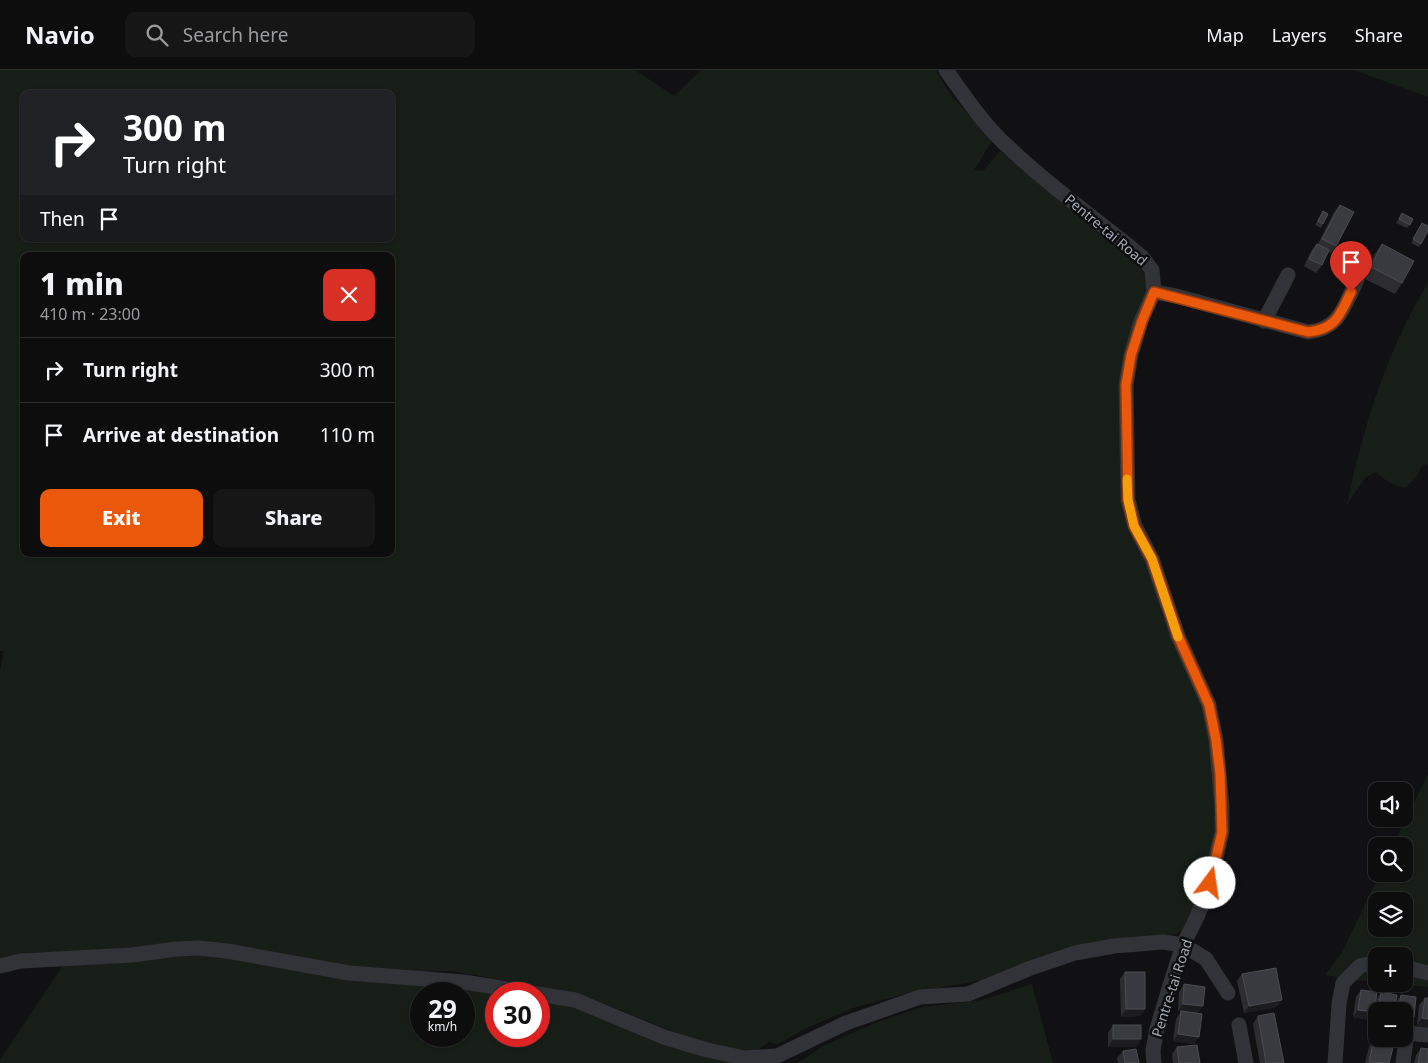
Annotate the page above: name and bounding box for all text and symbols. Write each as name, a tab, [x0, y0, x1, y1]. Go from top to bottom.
search box	[125, 12, 475, 57]
text: Navio	[25, 18, 95, 51]
icon: search	[143, 21, 171, 49]
text: Search here	[183, 22, 289, 48]
text: Map	[1206, 23, 1244, 47]
text: Layers	[1272, 23, 1327, 47]
text: Share	[1355, 23, 1403, 47]
text: 300 m	[123, 104, 226, 151]
icon: right	[40, 110, 105, 175]
text: Turn right	[123, 149, 226, 179]
street label: Pentre-tai Road	[1061, 190, 1151, 270]
icon: arrive	[95, 205, 123, 233]
text: Then	[40, 206, 85, 232]
pin	[1330, 241, 1372, 292]
icon: arrive	[1337, 248, 1365, 276]
text: 1 min	[40, 263, 124, 304]
button: close	[323, 269, 375, 321]
text: 410 m · 23:00	[40, 303, 140, 325]
icon: right	[40, 356, 68, 384]
text: Turn right	[83, 357, 178, 383]
text: 300 m	[320, 357, 375, 383]
icon: arrive	[40, 421, 68, 449]
text: Arrive at destination	[83, 422, 279, 448]
text: 110 m	[320, 422, 375, 448]
button: Exit	[40, 489, 203, 547]
button: Share	[213, 489, 375, 547]
map controls	[1368, 782, 1413, 1047]
button: sound	[1368, 782, 1413, 827]
button: search	[1368, 837, 1413, 882]
position arrow	[1183, 856, 1235, 908]
button: layers	[1368, 892, 1413, 937]
street label: Pentre-tai Road	[1147, 937, 1196, 1039]
button: +	[1368, 947, 1413, 992]
speed limit sign: 30	[485, 982, 550, 1047]
text: 29	[428, 991, 457, 1025]
button: −	[1368, 1002, 1413, 1047]
text: km/h	[428, 1018, 457, 1035]

